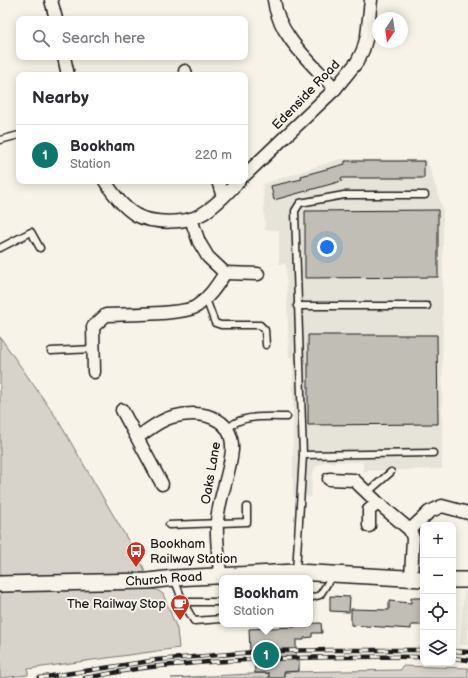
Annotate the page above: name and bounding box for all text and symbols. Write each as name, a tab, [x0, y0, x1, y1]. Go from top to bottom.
north arrow	[372, 12, 408, 48]
search box	[16, 16, 248, 60]
icon: search	[30, 27, 52, 49]
text: Search here	[62, 29, 145, 48]
street label: Edenside Road	[269, 57, 343, 133]
text: Nearby	[32, 88, 89, 108]
text: Bookham	[70, 137, 135, 156]
text: 1	[42, 147, 48, 163]
text: 220 m	[195, 147, 232, 163]
text: Station	[70, 156, 111, 172]
your location	[317, 237, 337, 257]
street label: Oaks Lane	[198, 440, 224, 505]
map controls	[420, 522, 456, 666]
button: +	[420, 522, 456, 558]
place label: Bookham Railway Station	[150, 536, 237, 567]
bus stop icon: Bookham Railway Station	[125, 540, 147, 568]
button: −	[420, 558, 456, 594]
street label: Church Road	[125, 569, 203, 589]
popup	[219, 575, 313, 627]
text: Bookham	[233, 584, 299, 603]
cafe icon: The Railway Stop	[169, 593, 191, 621]
button: locate	[420, 594, 456, 630]
place label: The Railway Stop	[67, 596, 166, 612]
text: Station	[233, 603, 274, 619]
button: layers	[420, 630, 456, 666]
pin: 1	[253, 640, 279, 670]

